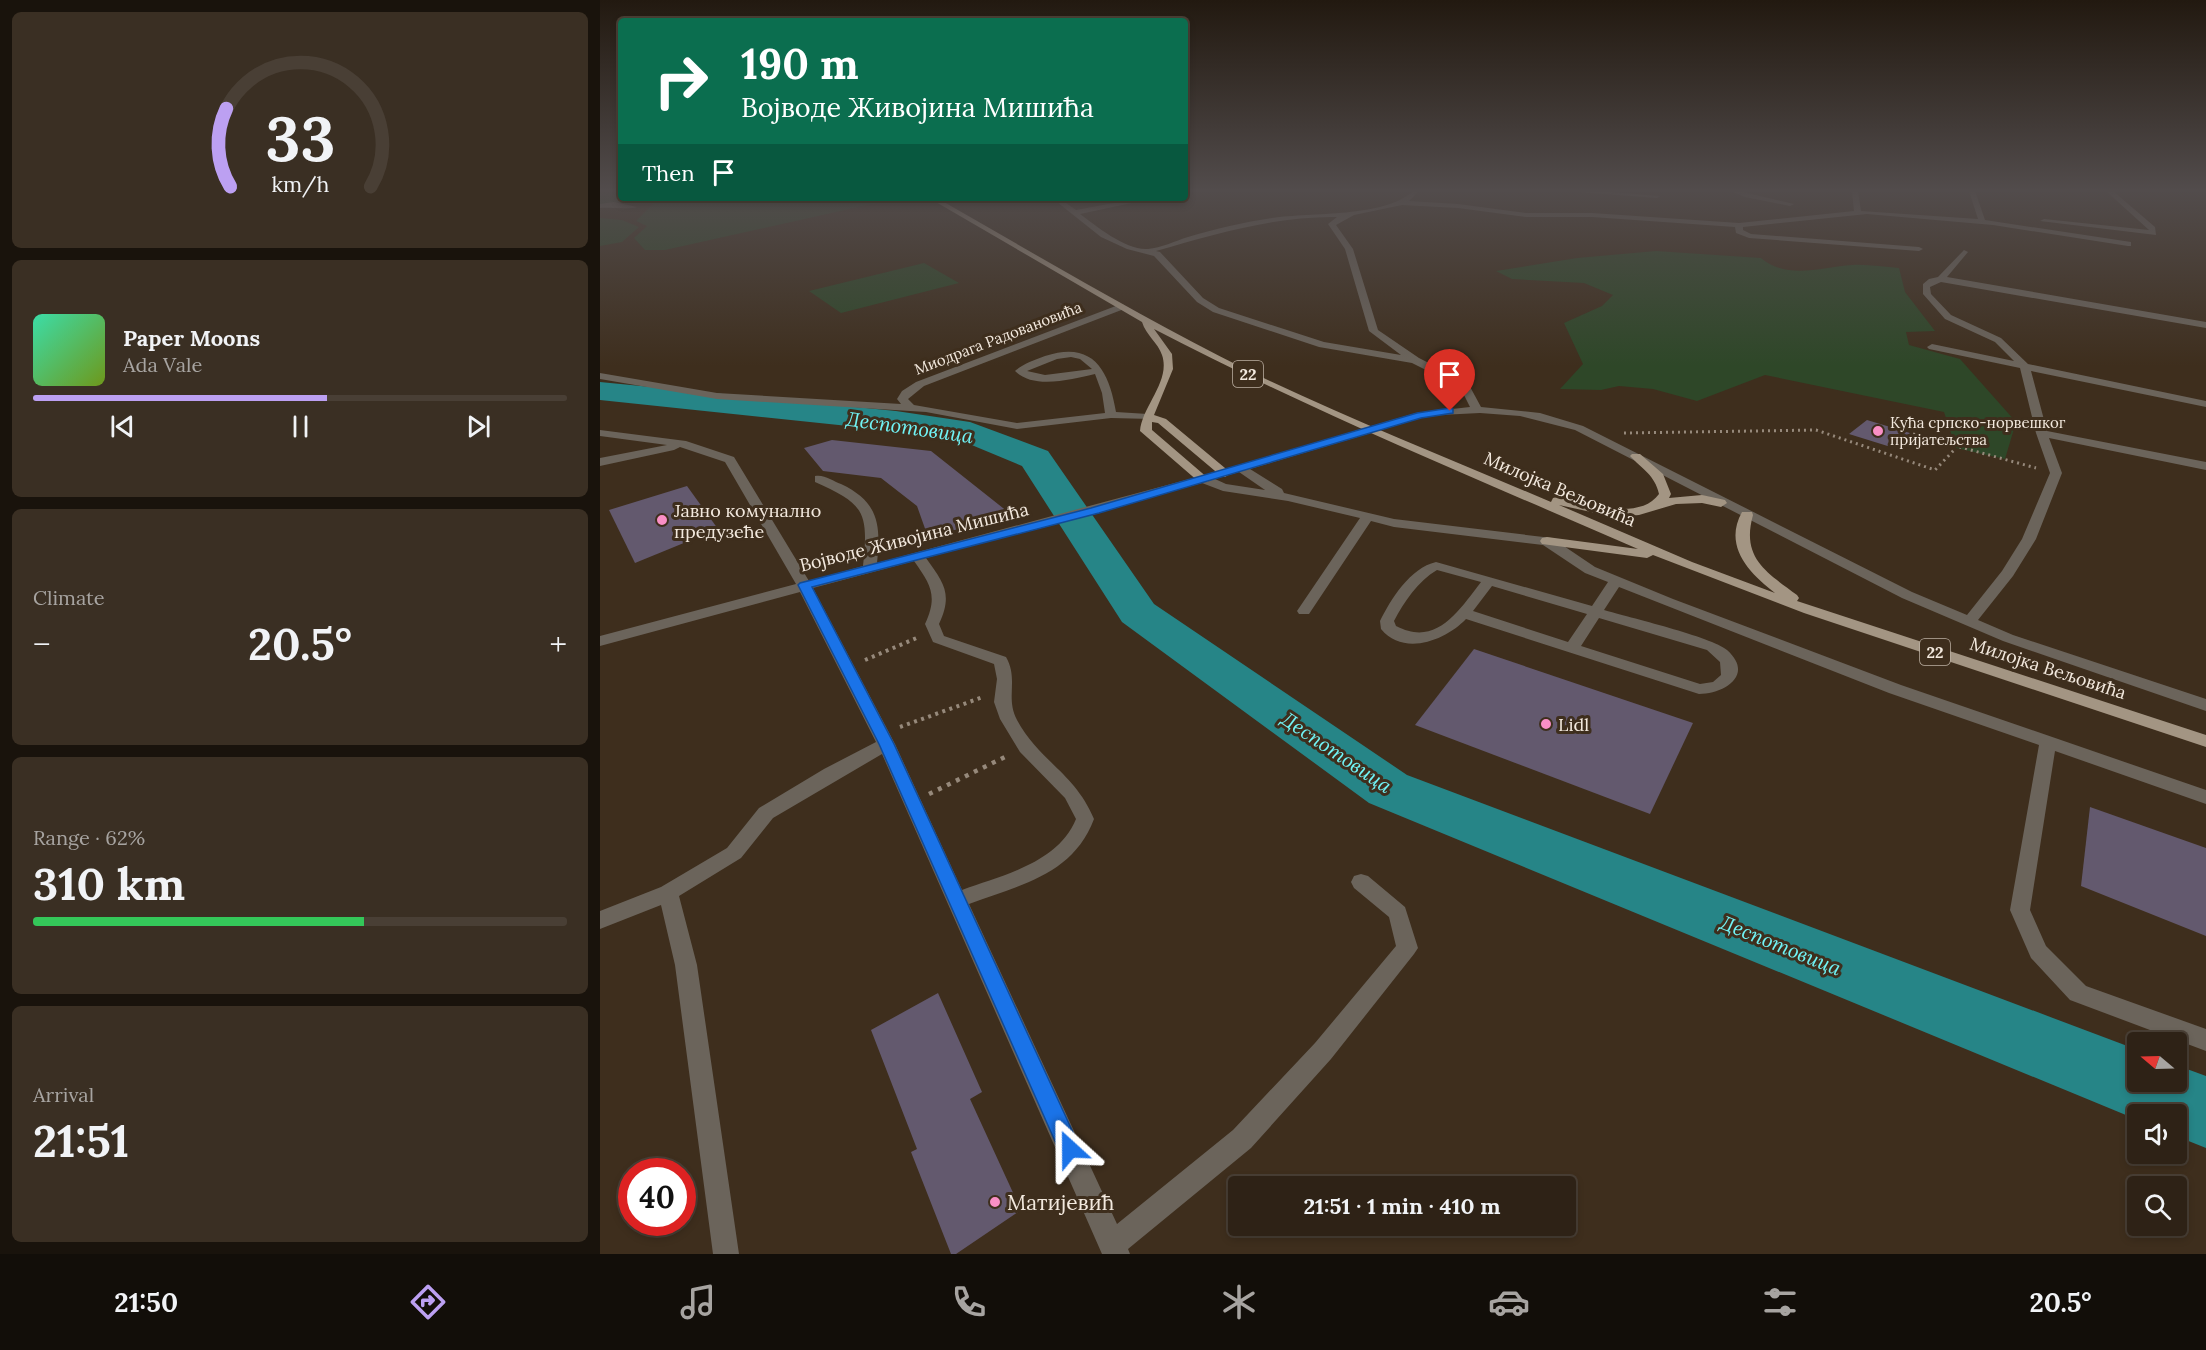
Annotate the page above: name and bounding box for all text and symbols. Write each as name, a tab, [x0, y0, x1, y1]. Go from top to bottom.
text: 190 m	[741, 37, 859, 91]
icon: right	[642, 42, 720, 120]
text: Војводе Живојина Мишића	[741, 90, 1094, 124]
text: 33	[265, 98, 335, 178]
icon: arrive	[707, 156, 740, 189]
text: Then	[642, 159, 695, 187]
text: km/h	[271, 171, 329, 199]
street label: Миодрага Радовановића	[912, 297, 1085, 379]
text: Paper Moons	[123, 324, 260, 352]
pin	[1424, 349, 1475, 411]
text: Ada Vale	[123, 352, 202, 377]
icon: arrive	[1433, 358, 1466, 391]
road number: 22	[1233, 361, 1263, 387]
water label: Деспотовица	[844, 406, 975, 448]
icon: previous	[106, 410, 139, 443]
icon: pause	[284, 410, 317, 443]
icon: next	[462, 410, 495, 443]
place label: Кућа српско-норвешког пријатељства	[1890, 413, 2066, 449]
marker: Кућа српско-норвешког пријатељства	[1871, 424, 1885, 438]
street label: Милојка Вељовића	[1480, 447, 1640, 531]
street label: Војводе Живојина Мишића	[797, 497, 1031, 577]
place label: Јавно комунално предузеће	[673, 499, 821, 543]
marker: Јавно комунално предузеће	[655, 513, 669, 527]
text: Climate	[33, 585, 105, 610]
text: 20.5°	[248, 615, 352, 672]
text: −	[33, 623, 51, 665]
text: +	[549, 623, 567, 665]
street label: Милојка Вељовића	[1967, 632, 2129, 704]
road number: 22	[1920, 639, 1950, 665]
water label: Деспотовица	[1276, 705, 1397, 798]
place label: Lidl	[1558, 713, 1589, 736]
marker: Lidl	[1539, 717, 1553, 731]
text: Range · 62%	[33, 825, 145, 850]
text: 310 km	[33, 855, 185, 912]
water label: Деспотовица	[1716, 909, 1845, 980]
north arrow	[2127, 1032, 2187, 1092]
map controls	[2127, 1032, 2187, 1236]
text: Arrival	[33, 1082, 94, 1107]
button: sound	[2127, 1104, 2187, 1164]
text: 21:51	[33, 1112, 129, 1169]
position arrow	[1038, 1117, 1102, 1181]
speed limit sign: 40	[618, 1158, 696, 1236]
button: search	[2127, 1176, 2187, 1236]
place label: Матијевић	[1007, 1189, 1114, 1216]
text: 21:51 · 1 min · 410 m	[1303, 1192, 1501, 1220]
marker: Матијевић	[988, 1195, 1002, 1209]
icon: directions	[407, 1281, 449, 1323]
icon: music	[677, 1281, 719, 1323]
icon: phone	[948, 1281, 990, 1323]
icon: climate	[1218, 1281, 1260, 1323]
icon: car	[1488, 1281, 1530, 1323]
icon: filters	[1759, 1281, 1801, 1323]
text: 21:50	[114, 1285, 178, 1319]
text: 20.5°	[2029, 1285, 2092, 1319]

